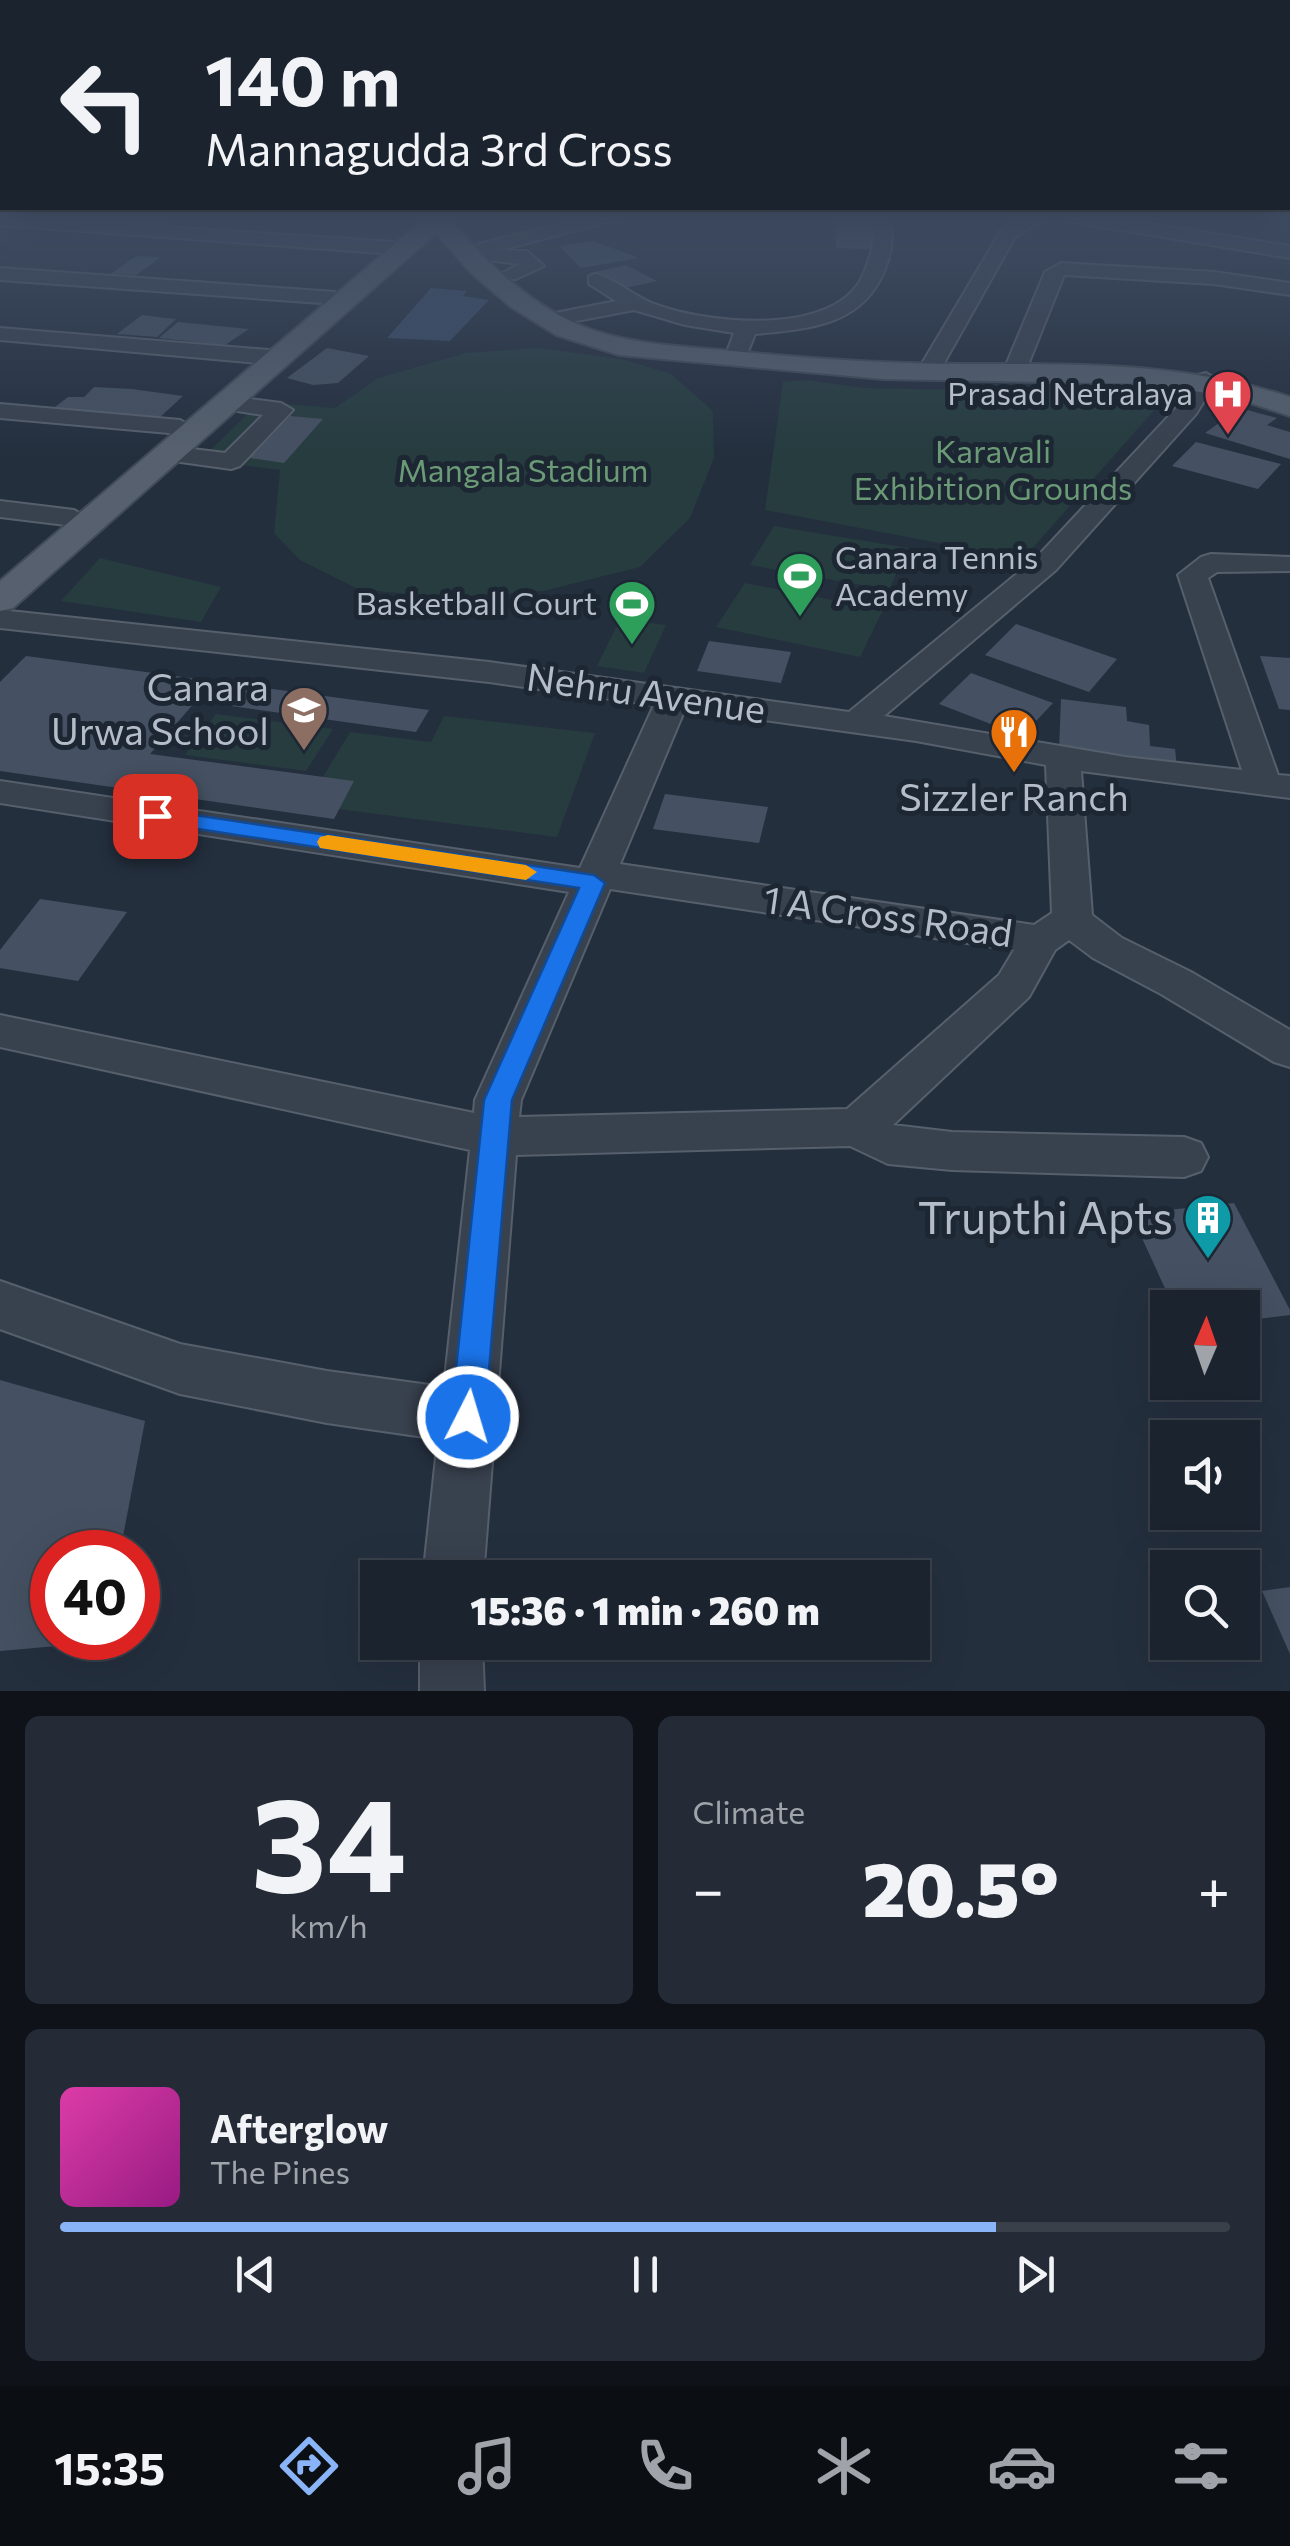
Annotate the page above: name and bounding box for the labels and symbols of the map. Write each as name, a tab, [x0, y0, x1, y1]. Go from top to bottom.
hospital icon: Prasad Netralaya	[1202, 368, 1254, 436]
place label: Prasad Netralaya	[947, 372, 1193, 412]
park label: Karavali Exhibition Grounds	[854, 430, 1132, 507]
park label: Mangala Stadium	[397, 449, 649, 489]
place label: Canara Tennis Academy	[835, 536, 1038, 613]
sports icon: Canara Tennis Academy	[774, 550, 826, 618]
sports icon: Basketball Court	[606, 578, 658, 646]
place label: Basketball Court	[356, 582, 597, 622]
street label: Nehru Avenue	[524, 651, 769, 732]
place label: Canara Urwa School	[51, 662, 269, 753]
school or university icon: Canara Urwa School	[278, 684, 330, 752]
restaurant icon: Sizzler Ranch	[988, 706, 1040, 774]
place label: Sizzler Ranch	[899, 772, 1129, 819]
pin	[113, 774, 198, 859]
street label: 1 A Cross Road	[761, 874, 1016, 955]
place label: Trupthi Apts	[918, 1188, 1173, 1243]
building icon: Trupthi Apts	[1182, 1192, 1234, 1260]
north arrow	[1150, 1290, 1260, 1400]
position arrow	[416, 1365, 520, 1469]
speed limit sign: 40	[30, 1530, 160, 1660]

